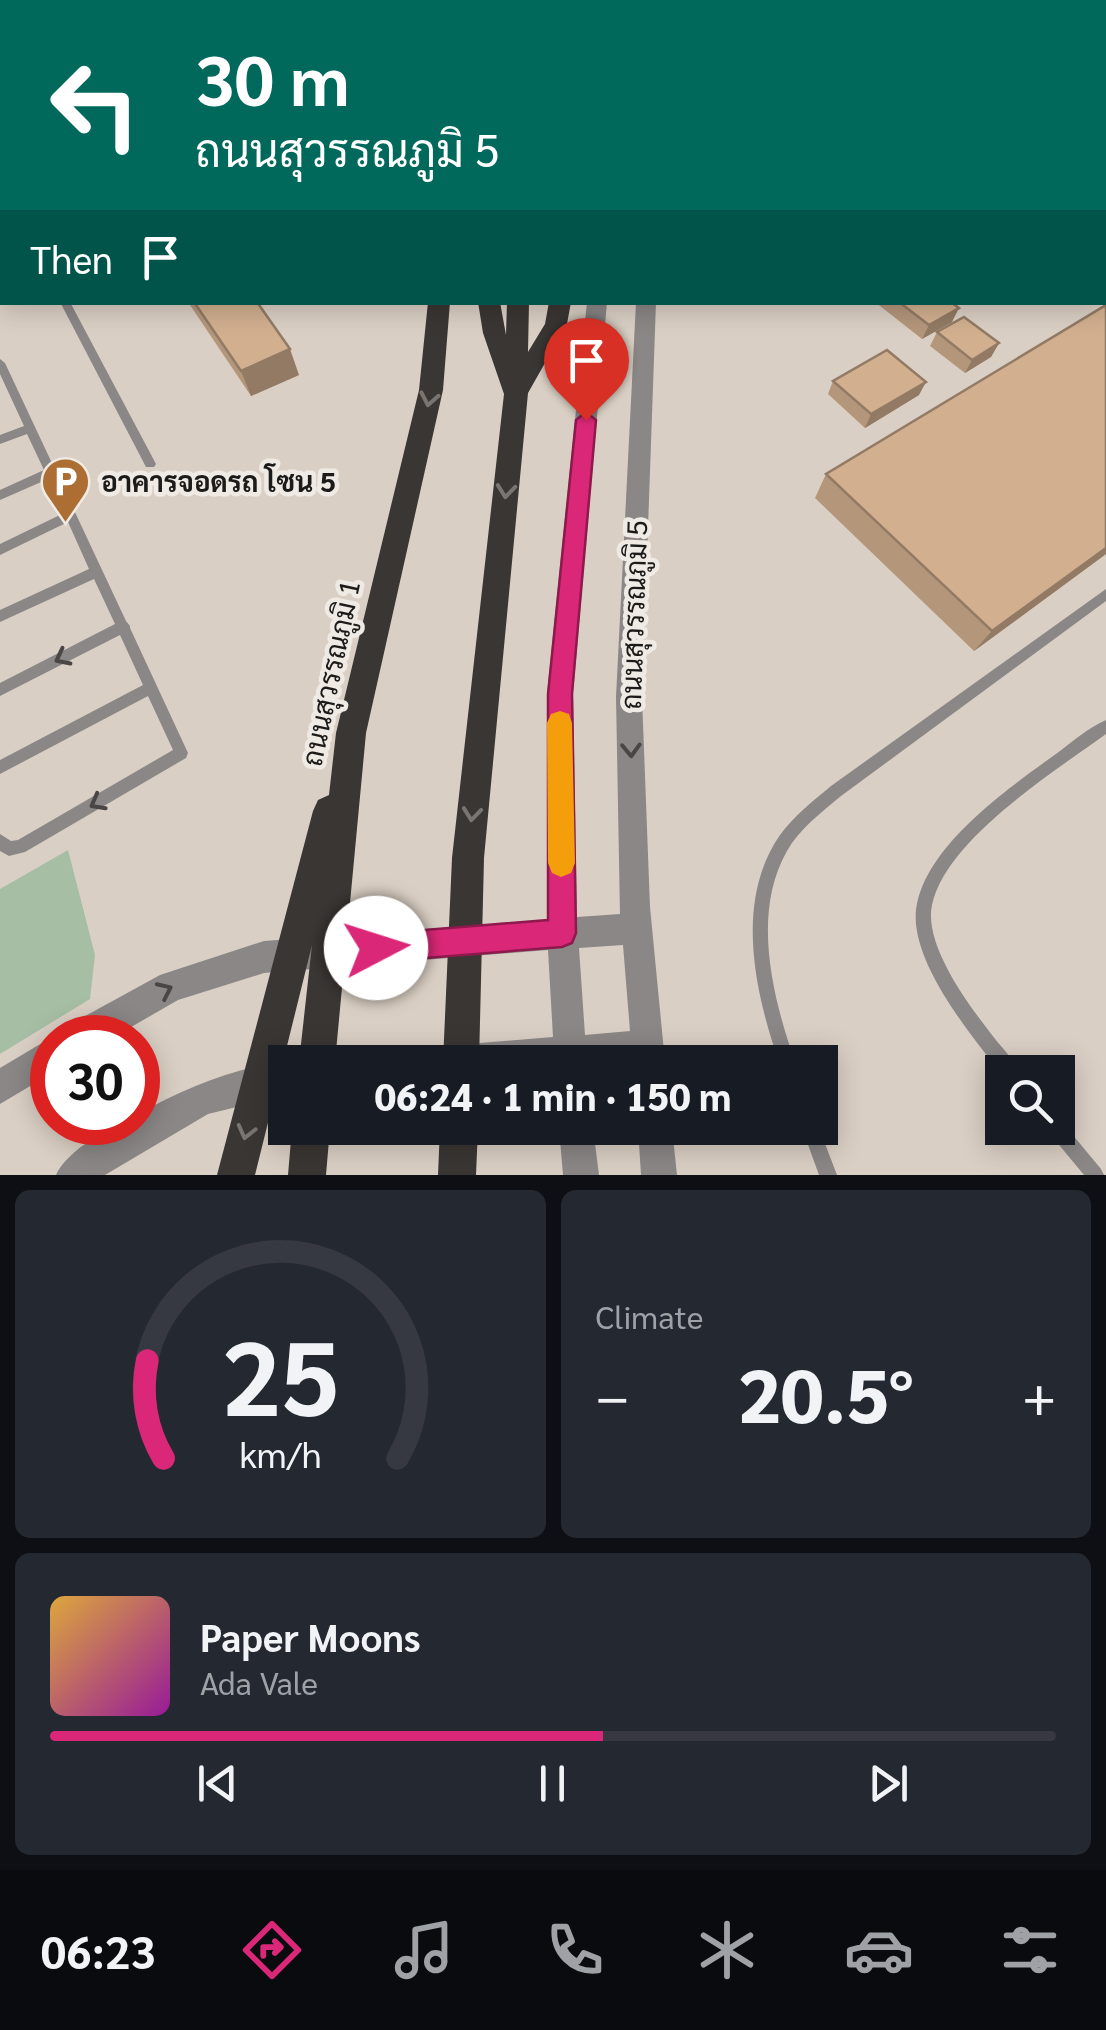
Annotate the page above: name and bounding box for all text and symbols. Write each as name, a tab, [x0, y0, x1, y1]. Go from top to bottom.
text: 30 m	[195, 31, 350, 122]
icon: left	[30, 40, 160, 170]
text: ถนนสุวรรณภูมิ 5	[195, 119, 500, 177]
icon: arrive	[133, 230, 188, 285]
text: Then	[30, 233, 113, 283]
pin	[544, 318, 629, 421]
icon: arrive	[559, 333, 614, 388]
one-way arrow	[419, 391, 440, 407]
parking icon: อาคารจอดรถ โซน 5	[40, 456, 92, 524]
place label: อาคารจอดรถ โซน 5	[101, 462, 336, 498]
one-way arrow	[495, 483, 517, 499]
street label: ถนนสุวรรณภูมิ 5	[611, 520, 657, 710]
street label: ถนนสุวรรณภูมิ 1	[292, 576, 370, 770]
one-way arrow	[54, 646, 72, 666]
one-way arrow	[620, 742, 641, 758]
one-way arrow	[90, 791, 108, 811]
one-way arrow	[462, 806, 483, 822]
position arrow	[324, 896, 428, 1000]
one-way arrow	[154, 983, 172, 1003]
speed limit sign: 30	[30, 1015, 160, 1145]
map controls	[985, 1055, 1075, 1145]
button: search	[985, 1055, 1075, 1145]
text: 06:24 · 1 min · 150 m	[374, 1070, 732, 1120]
one-way arrow	[237, 1123, 258, 1140]
text: Climate	[596, 1295, 703, 1336]
text: 25	[221, 1305, 339, 1440]
text: 20.5°	[738, 1343, 913, 1440]
text: −	[596, 1356, 629, 1428]
text: +	[1023, 1356, 1056, 1428]
text: km/h	[239, 1430, 321, 1476]
text: Paper Moons	[200, 1611, 421, 1661]
text: Ada Vale	[200, 1661, 318, 1702]
icon: previous	[190, 1756, 245, 1811]
icon: pause	[525, 1756, 580, 1811]
icon: next	[861, 1756, 916, 1811]
icon: directions	[237, 1915, 307, 1985]
icon: music	[389, 1915, 459, 1985]
icon: phone	[540, 1915, 610, 1985]
icon: climate	[692, 1915, 762, 1985]
icon: car	[844, 1915, 914, 1985]
icon: filters	[995, 1915, 1065, 1985]
text: 06:23	[41, 1921, 156, 1979]

